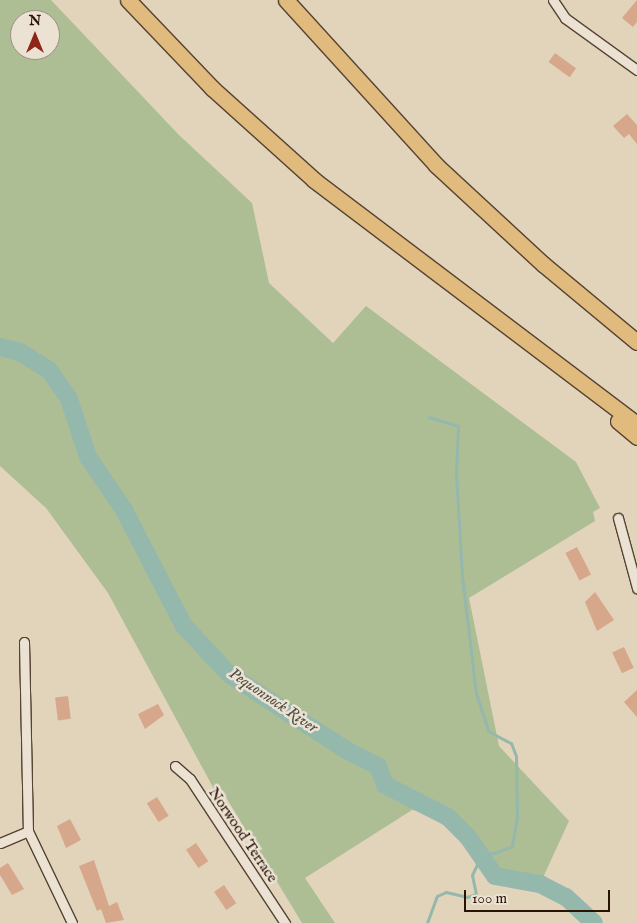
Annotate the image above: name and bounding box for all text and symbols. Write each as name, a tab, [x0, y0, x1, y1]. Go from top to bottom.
north arrow	[10, 10, 60, 60]
text: N	[29, 12, 41, 30]
water label: Pequonnock River	[225, 664, 321, 738]
street label: Norwood Terrace	[205, 784, 281, 886]
scale bar	[467, 880, 613, 912]
text: 100 m	[472, 889, 507, 908]

